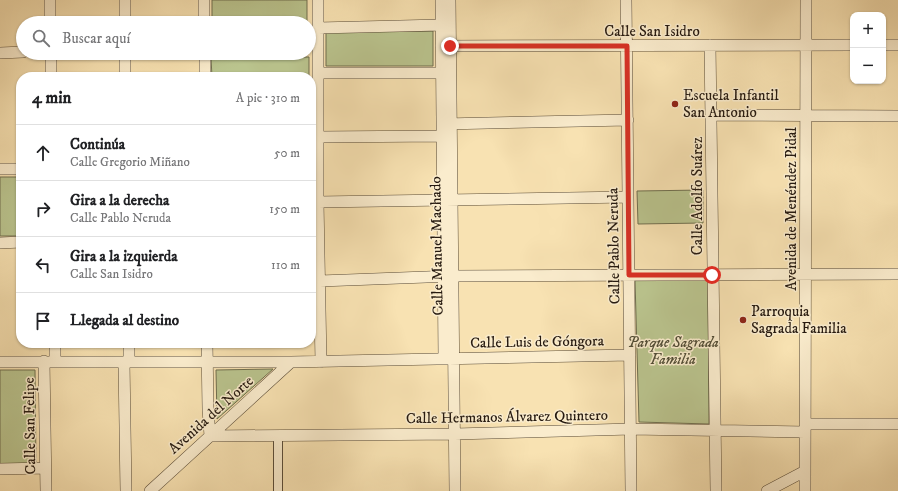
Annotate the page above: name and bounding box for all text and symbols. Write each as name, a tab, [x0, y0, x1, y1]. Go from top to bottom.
map controls	[850, 12, 886, 84]
button: +	[850, 12, 886, 48]
search box	[16, 16, 316, 60]
street label: Calle San Isidro	[604, 22, 700, 41]
icon: search	[30, 27, 52, 49]
text: Buscar aquí	[62, 29, 130, 48]
route end	[441, 37, 459, 55]
button: −	[850, 48, 886, 84]
place label: Escuela Infantil San Antonio	[683, 86, 779, 122]
text: 4 min	[32, 87, 71, 109]
text: A pie · 310 m	[236, 90, 300, 106]
marker: Escuela Infantil San Antonio	[670, 99, 680, 109]
street label: Avenida de Menéndez Pidal	[782, 127, 801, 291]
text: Continúa	[70, 135, 125, 154]
street label: Calle Adolfo Suárez	[688, 136, 707, 255]
icon: ahead	[32, 142, 54, 164]
text: 50 m	[274, 145, 300, 161]
text: Calle Gregorio Miñano	[70, 154, 190, 170]
street label: Calle Manuel Machado	[426, 176, 448, 316]
street label: Calle Pablo Neruda	[603, 187, 625, 304]
text: Gira a la derecha	[70, 191, 169, 210]
icon: right	[32, 198, 54, 220]
text: 150 m	[269, 201, 300, 217]
text: Calle Pablo Neruda	[70, 210, 171, 226]
text: Gira a la izquierda	[70, 247, 178, 266]
icon: left	[32, 254, 54, 276]
text: 110 m	[271, 257, 300, 273]
text: Calle San Isidro	[70, 266, 153, 282]
route start	[703, 266, 721, 284]
place label: Parroquia Sagrada Familia	[751, 302, 847, 338]
icon: arrive	[32, 310, 54, 332]
text: Llegada al destino	[70, 311, 179, 330]
marker: Parroquia Sagrada Familia	[738, 315, 748, 325]
street label: Calle Luis de Góngora	[470, 331, 605, 353]
park label: Parque Sagrada Familia	[627, 333, 719, 369]
street label: Avenida del Norte	[164, 372, 258, 458]
street label: Calle San Felipe	[20, 377, 40, 475]
street label: Calle Hermanos Álvarez Quintero	[406, 405, 608, 428]

